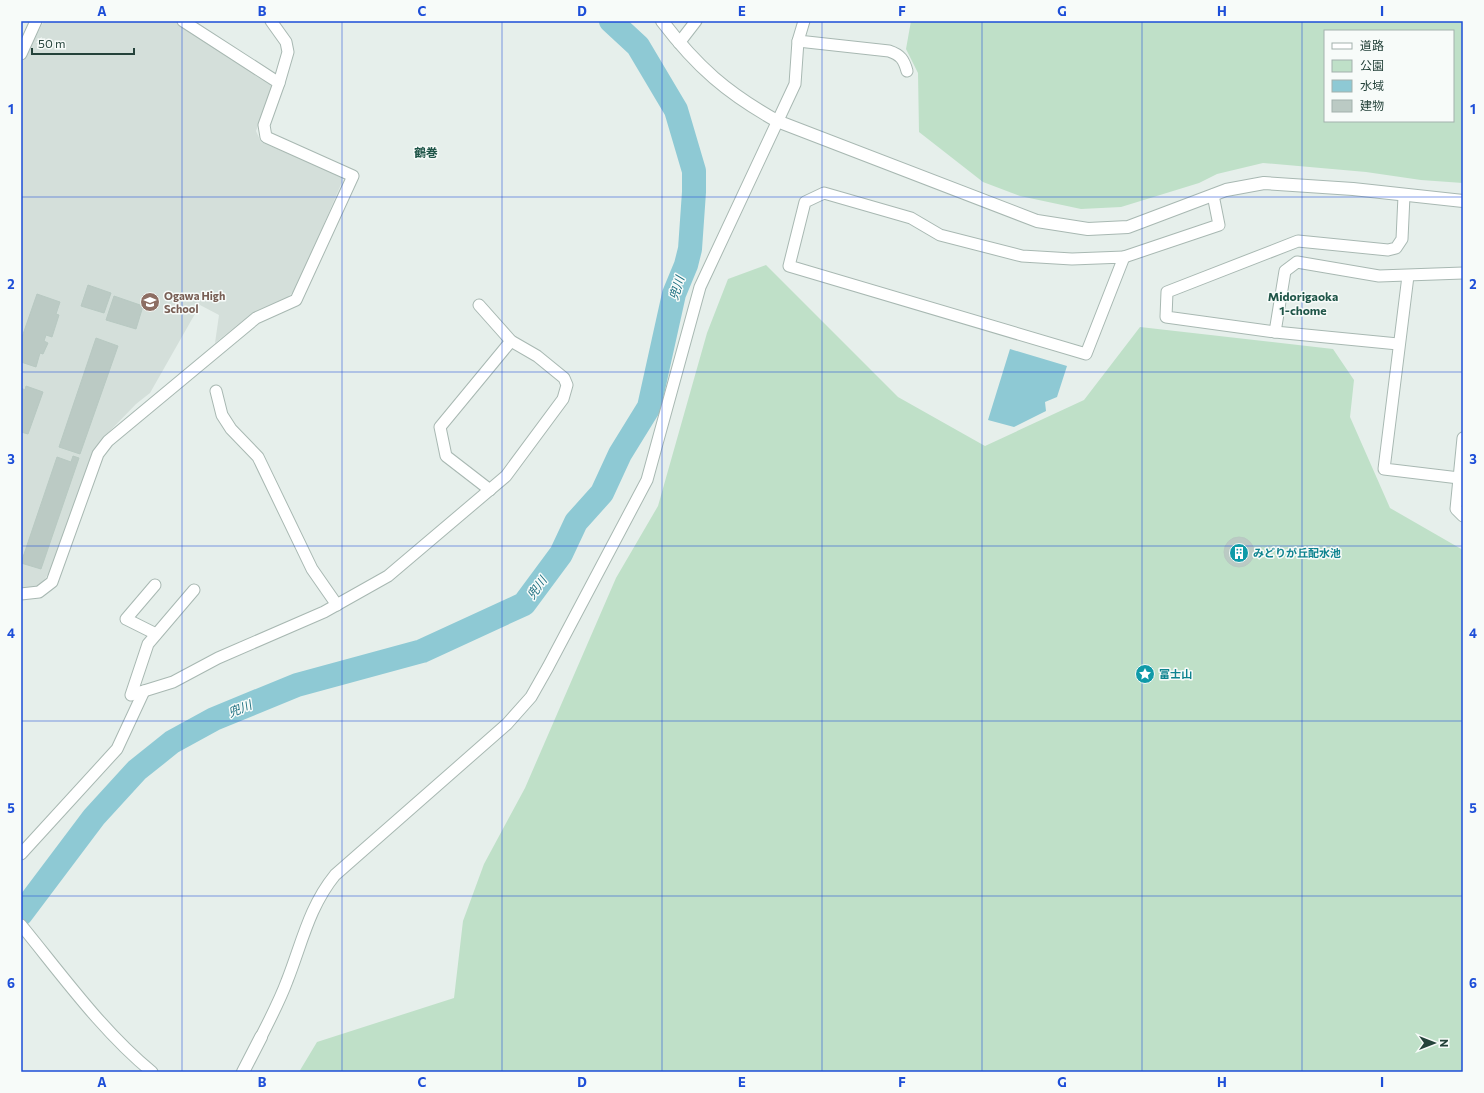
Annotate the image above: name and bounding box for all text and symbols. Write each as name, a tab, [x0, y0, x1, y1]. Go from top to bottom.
text: A	[97, 3, 107, 19]
text: B	[258, 3, 267, 19]
text: C	[418, 3, 427, 19]
text: D	[577, 3, 587, 19]
text: E	[738, 3, 746, 19]
text: F	[898, 3, 906, 19]
text: G	[1057, 3, 1067, 19]
text: H	[1217, 3, 1227, 19]
text: I	[1380, 3, 1384, 19]
scale bar	[32, 30, 134, 56]
legend	[1324, 30, 1454, 122]
text: 50 m	[38, 36, 66, 50]
text: 道路	[1360, 38, 1384, 52]
text: 公園	[1360, 58, 1384, 72]
text: 水域	[1360, 78, 1384, 92]
text: 建物	[1360, 98, 1384, 112]
text: 1	[8, 101, 14, 117]
text: 1	[1470, 101, 1476, 117]
district label: 鶴巻	[414, 145, 438, 159]
water label: 兜川	[666, 272, 687, 301]
text: 2	[7, 276, 15, 292]
text: 2	[1469, 276, 1477, 292]
place label: Ogawa High School	[164, 289, 225, 315]
district label: Midorigaoka 1-chome	[1268, 289, 1338, 317]
school or university icon: Ogawa High School	[139, 291, 161, 313]
text: 3	[7, 451, 15, 467]
text: 3	[1469, 451, 1477, 467]
building icon: みどりが丘配水池	[1228, 542, 1250, 564]
place label: みどりが丘配水池	[1253, 546, 1341, 559]
water label: 兜川	[523, 572, 550, 601]
text: 4	[7, 625, 15, 641]
text: 4	[1469, 625, 1477, 641]
place icon: 富士山	[1134, 663, 1156, 685]
place label: 富士山	[1159, 667, 1192, 680]
water label: 兜川	[226, 696, 255, 719]
text: 5	[7, 800, 15, 816]
text: 5	[1469, 800, 1477, 816]
text: 6	[7, 975, 15, 991]
text: 6	[1469, 975, 1477, 991]
north arrow	[1414, 1023, 1454, 1063]
text: N	[1438, 1039, 1451, 1047]
text: A	[97, 1074, 107, 1090]
text: B	[258, 1074, 267, 1090]
text: C	[418, 1074, 427, 1090]
text: D	[577, 1074, 587, 1090]
text: E	[738, 1074, 746, 1090]
text: F	[898, 1074, 906, 1090]
text: G	[1057, 1074, 1067, 1090]
text: H	[1217, 1074, 1227, 1090]
text: I	[1380, 1074, 1384, 1090]

